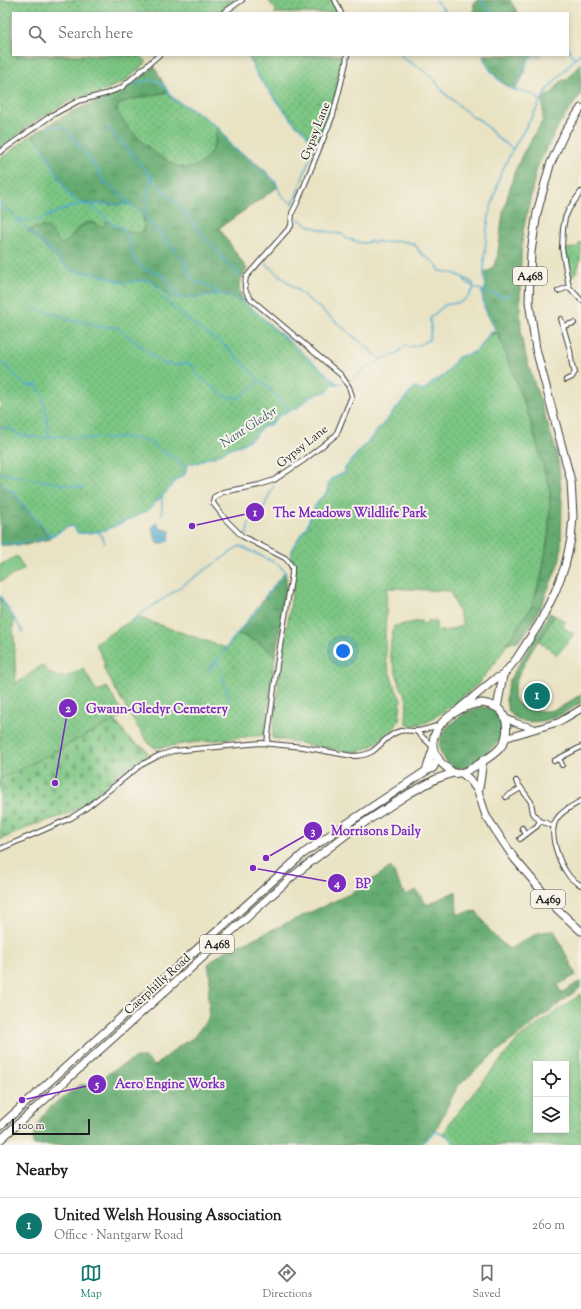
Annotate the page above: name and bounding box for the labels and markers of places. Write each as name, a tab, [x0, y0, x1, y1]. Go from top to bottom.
callout: The Meadows Wildlife Park	[245, 500, 435, 525]
pin: 1	[524, 681, 550, 711]
callout: Gwaun-Gledyr Cemetery	[58, 696, 236, 721]
callout: Morrisons Daily	[303, 818, 429, 843]
callout: BP	[327, 871, 379, 896]
callout: Aero Engine Works	[87, 1071, 233, 1096]

